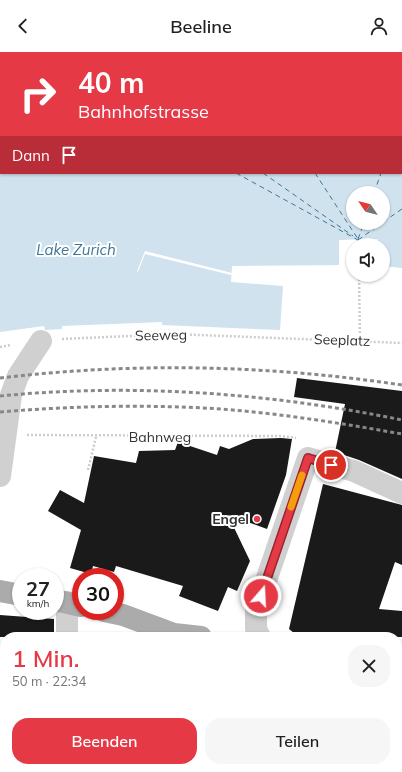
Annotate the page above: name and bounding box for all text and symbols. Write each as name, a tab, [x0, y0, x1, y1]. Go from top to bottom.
icon: back	[12, 15, 34, 37]
text: Beeline	[170, 15, 232, 38]
icon: person	[368, 15, 390, 37]
text: 40 m	[78, 65, 144, 100]
icon: right	[12, 68, 64, 120]
text: Bahnhofstrasse	[78, 100, 209, 123]
icon: arrive	[58, 144, 80, 166]
text: Dann	[12, 146, 50, 165]
north arrow	[346, 186, 390, 230]
map controls	[346, 186, 390, 282]
button: sound	[346, 238, 390, 282]
water label: Lake Zurich	[36, 240, 116, 259]
street label: Seeweg	[135, 326, 187, 344]
street label: Seeplatz	[314, 330, 370, 350]
street label: Bahnweg	[129, 428, 191, 446]
pin	[314, 448, 348, 482]
icon: arrive	[320, 454, 342, 476]
place label: Engel	[212, 510, 249, 528]
marker: Engel	[252, 514, 262, 524]
speed limit sign: 30	[72, 568, 124, 620]
position arrow	[240, 575, 282, 617]
text: 27	[26, 576, 50, 601]
text: km/h	[27, 597, 49, 610]
text: 1 Min.	[12, 643, 79, 673]
button: close	[348, 645, 390, 687]
text: 50 m · 22:34	[12, 673, 86, 689]
button: Beenden	[12, 718, 197, 764]
button: Teilen	[205, 718, 390, 764]

